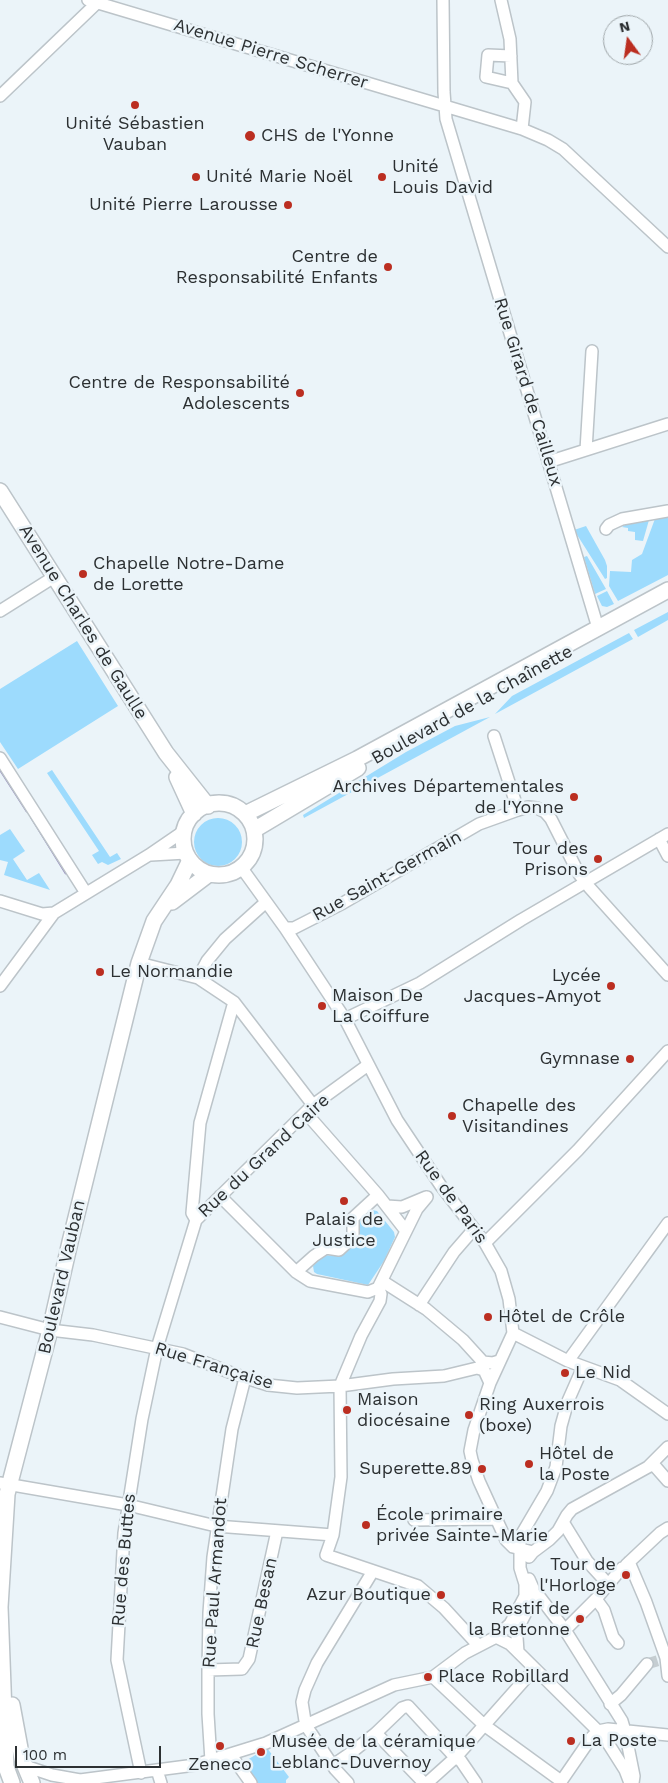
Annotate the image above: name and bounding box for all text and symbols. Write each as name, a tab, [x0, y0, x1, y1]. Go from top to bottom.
street label: Avenue Pierre Scherrer	[171, 14, 371, 94]
north arrow	[603, 15, 653, 65]
text: N	[618, 17, 632, 35]
marker: Unité Sébastien Vauban	[129, 99, 141, 111]
place label: Unité Sébastien Vauban	[65, 113, 205, 156]
place label: CHS de l'Yonne	[261, 125, 394, 147]
marker: CHS de l'Yonne	[243, 129, 257, 143]
place label: Unité Louis David	[392, 156, 493, 198]
place label: Unité Marie Noël	[206, 166, 353, 188]
marker: Unité Marie Noël	[190, 171, 202, 183]
marker: Unité Louis David	[376, 171, 388, 183]
place label: Unité Pierre Larousse	[89, 194, 278, 216]
marker: Unité Pierre Larousse	[282, 199, 294, 211]
place label: Centre de Responsabilité Enfants	[176, 246, 378, 288]
marker: Centre de Responsabilité Enfants	[382, 261, 394, 273]
street label: Rue Girard de Cailleux	[489, 295, 567, 489]
place label: Centre de Responsabilité Adolescents	[69, 372, 290, 414]
marker: Centre de Responsabilité Adolescents	[294, 387, 306, 399]
street label: Avenue Charles de Gaulle	[14, 520, 152, 724]
place label: Chapelle Notre-Dame de Lorette	[93, 553, 284, 596]
marker: Chapelle Notre-Dame de Lorette	[77, 568, 89, 580]
street label: Boulevard de la Chaînette	[368, 641, 576, 769]
place label: Archives Départementales de l'Yonne	[332, 776, 564, 819]
marker: Archives Départementales de l'Yonne	[568, 791, 580, 803]
street label: Rue Saint-Germain	[309, 826, 465, 926]
place label: Tour des Prisons	[513, 838, 588, 881]
marker: Tour des Prisons	[592, 853, 604, 865]
place label: Le Normandie	[110, 961, 233, 983]
place label: Lycée Jacques-Amyot	[464, 965, 601, 1008]
marker: Le Normandie	[94, 966, 106, 978]
marker: Lycée Jacques-Amyot	[605, 980, 617, 992]
place label: Maison De La Coiffure	[332, 985, 430, 1028]
marker: Maison De La Coiffure	[316, 1000, 328, 1012]
place label: Gymnase	[539, 1048, 620, 1070]
marker: Gymnase	[624, 1053, 636, 1065]
street label: Rue du Grand Caire	[194, 1090, 334, 1222]
place label: Chapelle des Visitandines	[462, 1095, 576, 1138]
marker: Chapelle des Visitandines	[446, 1110, 458, 1122]
street label: Rue de Paris	[410, 1146, 492, 1248]
marker: Palais de Justice	[338, 1195, 350, 1207]
street label: Boulevard Vauban	[34, 1198, 90, 1356]
place label: Palais de Justice	[305, 1209, 383, 1252]
place label: Hôtel de Crôle	[498, 1306, 625, 1328]
marker: Hôtel de Crôle	[482, 1311, 494, 1323]
street label: Rue Française	[152, 1338, 276, 1394]
place label: Le Nid	[575, 1362, 631, 1384]
marker: Le Nid	[559, 1367, 571, 1379]
place label: Maison diocésaine	[357, 1389, 450, 1432]
place label: Ring Auxerrois (boxe)	[479, 1394, 604, 1436]
marker: Maison diocésaine	[341, 1404, 353, 1416]
marker: Ring Auxerrois (boxe)	[463, 1409, 475, 1421]
place label: Hôtel de la Poste	[539, 1443, 614, 1486]
place label: Superette.89	[359, 1458, 472, 1480]
marker: Hôtel de la Poste	[523, 1458, 535, 1470]
marker: Superette.89	[476, 1463, 488, 1475]
street label: Rue des Buttes	[107, 1493, 141, 1627]
street label: Rue Paul Armandot	[198, 1497, 232, 1669]
place label: École primaire privée Sainte-Marie	[376, 1504, 548, 1546]
marker: École primaire privée Sainte-Marie	[360, 1519, 372, 1531]
place label: Tour de l'Horloge	[539, 1554, 616, 1596]
street label: Rue Besan	[242, 1556, 282, 1650]
marker: Tour de l'Horloge	[620, 1569, 632, 1581]
place label: Azur Boutique	[306, 1584, 431, 1606]
marker: Azur Boutique	[435, 1589, 447, 1601]
place label: Restif de la Bretonne	[468, 1598, 570, 1640]
marker: Restif de la Bretonne	[574, 1613, 586, 1625]
place label: Place Robillard	[438, 1666, 569, 1688]
marker: Place Robillard	[422, 1671, 434, 1683]
place label: La Poste	[581, 1730, 657, 1752]
place label: Musée de la céramique Leblanc-Duvernoy	[271, 1731, 476, 1774]
marker: La Poste	[565, 1735, 577, 1747]
scale bar	[18, 1736, 164, 1768]
marker: Zeneco	[214, 1740, 226, 1752]
text: 100 m	[23, 1746, 67, 1764]
marker: Musée de la céramique Leblanc-Duvernoy	[255, 1746, 267, 1758]
place label: Zeneco	[188, 1754, 252, 1776]

